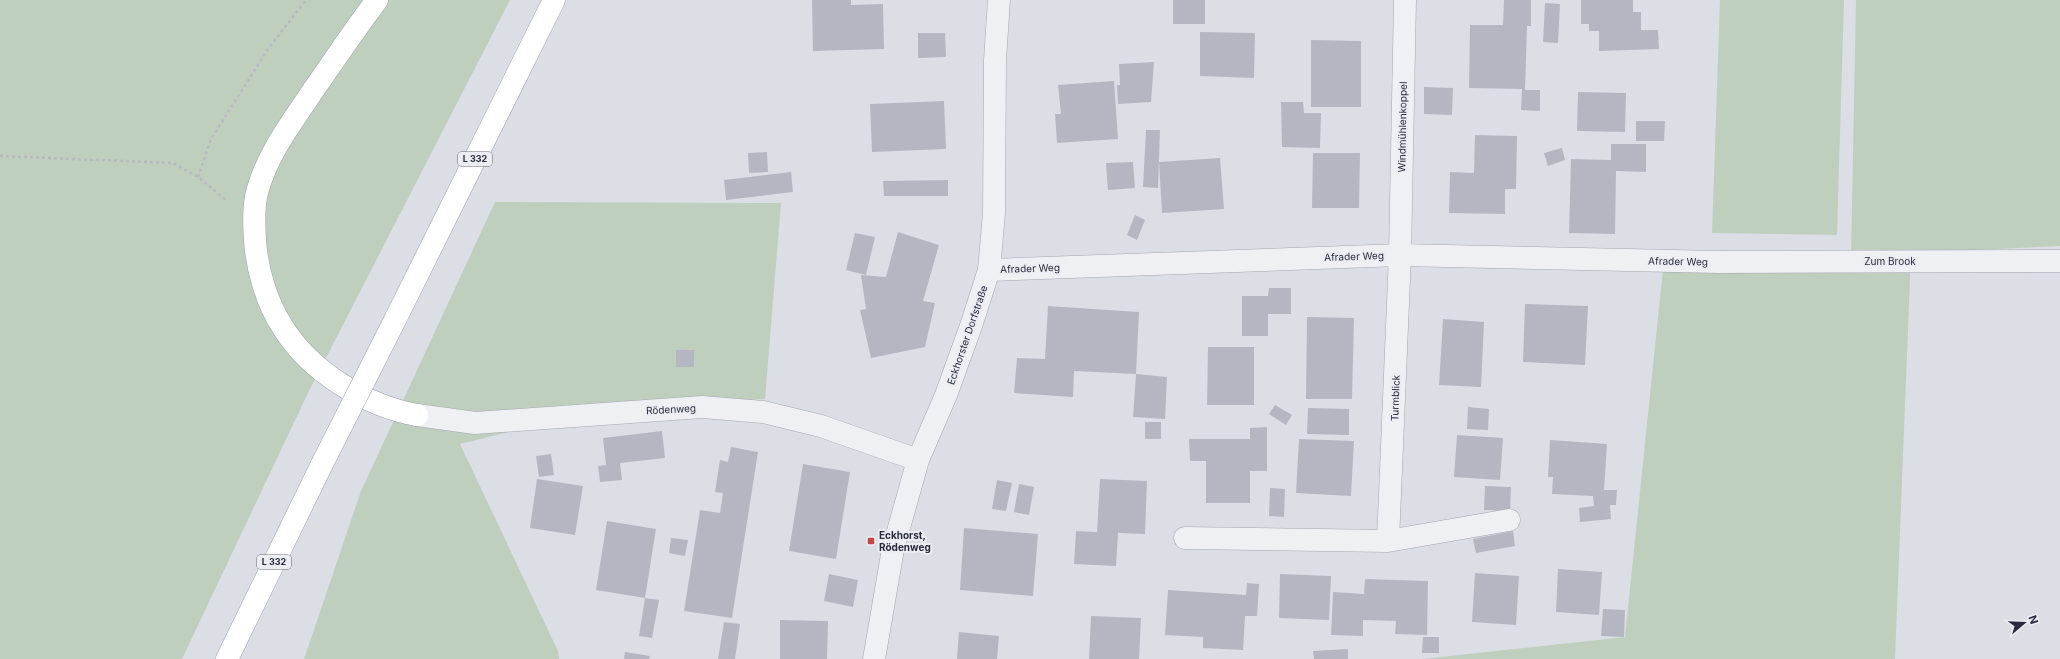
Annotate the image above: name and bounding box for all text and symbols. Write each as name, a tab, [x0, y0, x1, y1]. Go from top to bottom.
street label: Windmühlenkoppel	[1395, 81, 1409, 173]
road number: L 332	[458, 152, 492, 166]
street label: Afrader Weg	[1324, 249, 1384, 263]
street label: Afrader Weg	[1648, 254, 1708, 268]
street label: Zum Brook	[1864, 255, 1916, 267]
street label: Afrader Weg	[1000, 261, 1060, 275]
street label: Eckhorster Dorfstraße	[944, 284, 990, 386]
street label: Turmblick	[1388, 374, 1402, 421]
street label: Rödenweg	[646, 402, 696, 416]
place label: Eckhorst, Rödenweg	[879, 529, 931, 554]
marker: Eckhorst, Rödenweg	[866, 536, 876, 546]
road number: L 332	[257, 555, 291, 569]
north arrow	[2004, 603, 2044, 643]
text: N	[2025, 613, 2041, 626]

